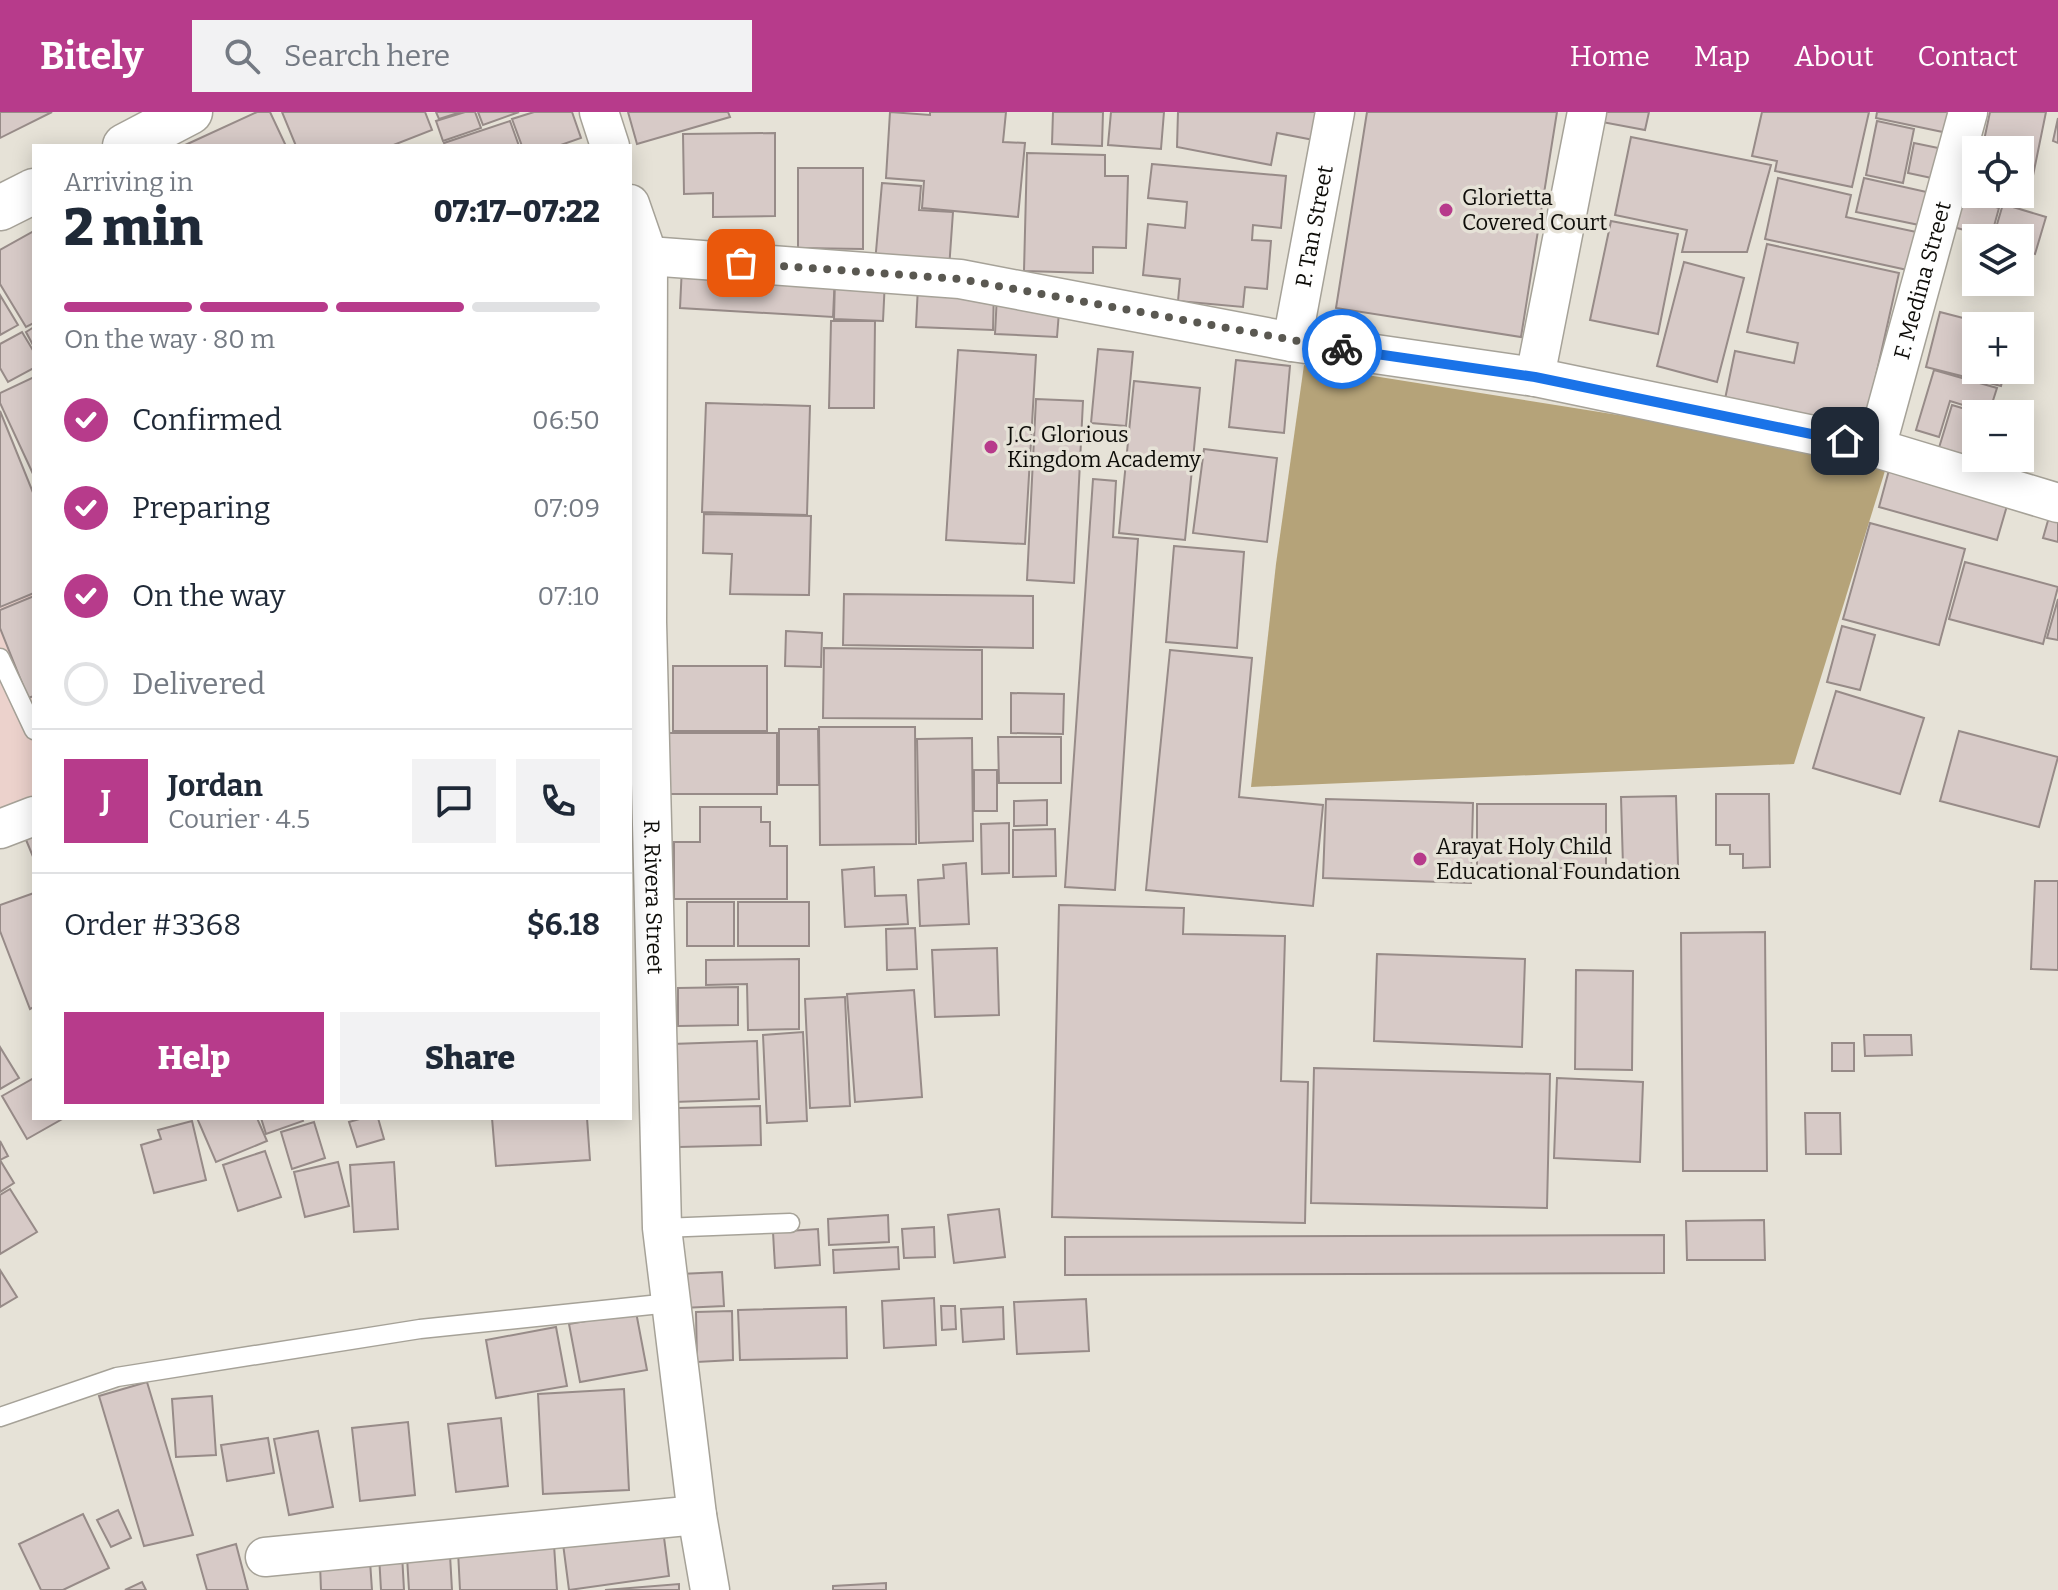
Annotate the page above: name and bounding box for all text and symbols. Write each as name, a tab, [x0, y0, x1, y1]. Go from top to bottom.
search box	[192, 20, 752, 92]
text: Bitely	[40, 33, 144, 79]
icon: search	[220, 34, 264, 78]
text: Search here	[284, 38, 450, 74]
text: Home	[1570, 40, 1650, 73]
text: Map	[1694, 40, 1750, 73]
text: About	[1794, 40, 1874, 73]
text: Contact	[1918, 40, 2018, 73]
map controls	[1962, 136, 2034, 472]
button: locate	[1962, 136, 2034, 208]
street label: P. Tan Street	[1289, 163, 1338, 289]
text: Arriving in	[64, 167, 193, 198]
place label: Glorietta Covered Court	[1462, 184, 1607, 236]
text: 07:17–07:22	[434, 194, 600, 230]
text: 2 min	[64, 196, 203, 259]
street label: F. Medina Street	[1887, 198, 1956, 362]
marker: Glorietta Covered Court	[1437, 201, 1455, 219]
button: layers	[1962, 224, 2034, 296]
pin	[707, 229, 775, 297]
icon: bag	[719, 241, 763, 285]
courier	[1302, 309, 1382, 389]
button: +	[1962, 312, 2034, 384]
text: On the way · 80 m	[64, 324, 275, 355]
icon: bike	[1320, 327, 1364, 371]
icon: check	[64, 398, 108, 442]
button: −	[1962, 400, 2034, 472]
text: Confirmed	[132, 402, 282, 438]
text: 06:50	[532, 405, 600, 436]
pin	[1811, 407, 1879, 475]
icon: home	[1823, 419, 1867, 463]
place label: J.C. Glorious Kingdom Academy	[1006, 421, 1201, 473]
marker: J.C. Glorious Kingdom Academy	[982, 438, 1000, 456]
icon: check	[64, 486, 108, 530]
text: Preparing	[132, 490, 270, 526]
text: 07:09	[533, 493, 600, 524]
icon: check	[64, 574, 108, 618]
text: On the way	[132, 578, 285, 614]
text: 07:10	[538, 581, 600, 612]
text: Delivered	[132, 666, 265, 702]
button: chat	[412, 759, 496, 843]
button: phone	[516, 759, 600, 843]
text: Jordan	[168, 768, 263, 804]
text: J	[101, 783, 111, 819]
text: Courier · 4.5	[168, 804, 310, 835]
street label: R. Rivera Street	[638, 819, 669, 975]
place label: Arayat Holy Child Educational Foundation	[1436, 833, 1680, 885]
marker: Arayat Holy Child Educational Foundation	[1411, 850, 1429, 868]
text: Order #3368	[64, 907, 241, 943]
text: $6.18	[527, 907, 600, 943]
button: Help	[64, 1012, 324, 1104]
button: Share	[340, 1012, 600, 1104]

